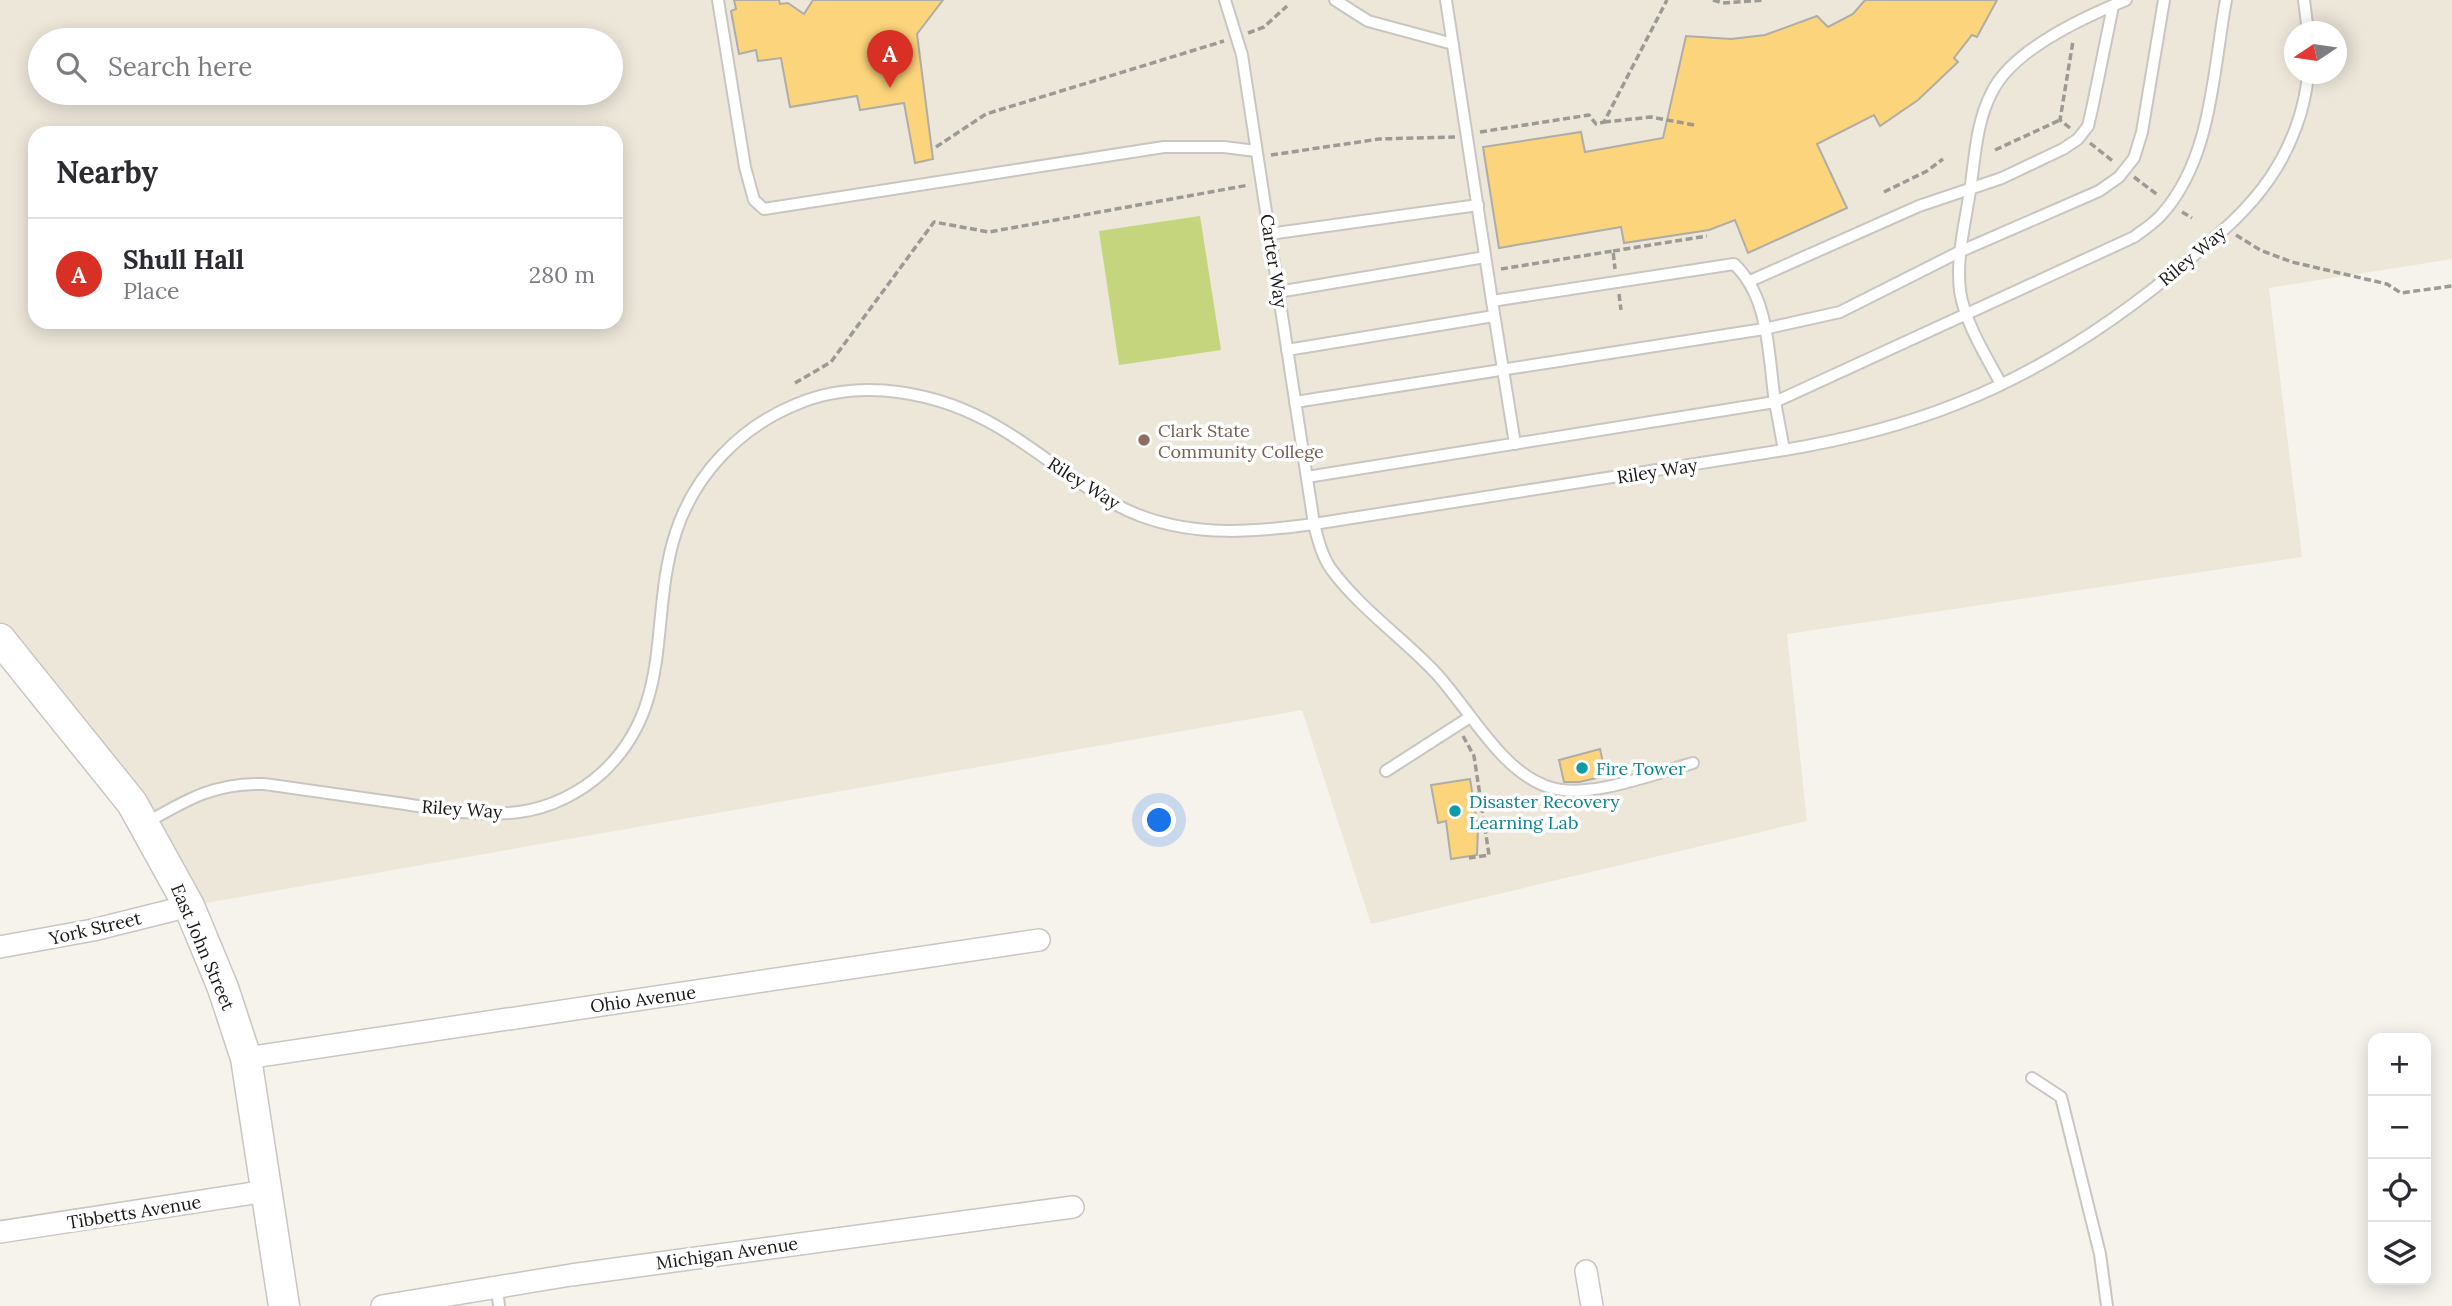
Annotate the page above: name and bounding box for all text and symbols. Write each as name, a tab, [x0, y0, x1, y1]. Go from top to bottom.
north arrow	[2284, 21, 2347, 84]
search box	[28, 28, 623, 105]
pin: A	[867, 30, 913, 88]
icon: search	[52, 48, 90, 86]
text: Search here	[108, 50, 252, 83]
text: Nearby	[56, 153, 158, 191]
street label: Carter Way	[1255, 212, 1293, 310]
street label: Riley Way	[2154, 221, 2231, 291]
text: Shull Hall	[123, 243, 244, 276]
text: A	[71, 260, 87, 289]
text: 280 m	[529, 260, 595, 289]
text: Place	[123, 276, 180, 305]
place label: Clark State Community College	[1158, 419, 1324, 463]
marker: Clark State Community College	[1136, 432, 1152, 448]
street label: Riley Way	[1044, 452, 1125, 514]
street label: Riley Way	[1615, 453, 1699, 489]
place label: Fire Tower	[1596, 757, 1686, 780]
marker: Fire Tower	[1574, 760, 1590, 776]
place label: Disaster Recovery Learning Lab	[1469, 790, 1620, 834]
street label: Riley Way	[421, 795, 504, 823]
your location	[1142, 803, 1176, 837]
marker: Disaster Recovery Learning Lab	[1447, 803, 1463, 819]
street label: East John Street	[166, 880, 240, 1014]
street label: York Street	[46, 906, 143, 950]
street label: Ohio Avenue	[589, 980, 698, 1018]
map controls	[2368, 1033, 2431, 1285]
button: +	[2368, 1033, 2431, 1096]
button: −	[2368, 1096, 2431, 1159]
button: locate	[2368, 1159, 2431, 1222]
street label: Tibbetts Avenue	[65, 1190, 203, 1234]
button: layers	[2368, 1222, 2431, 1285]
street label: Michigan Avenue	[655, 1232, 800, 1274]

